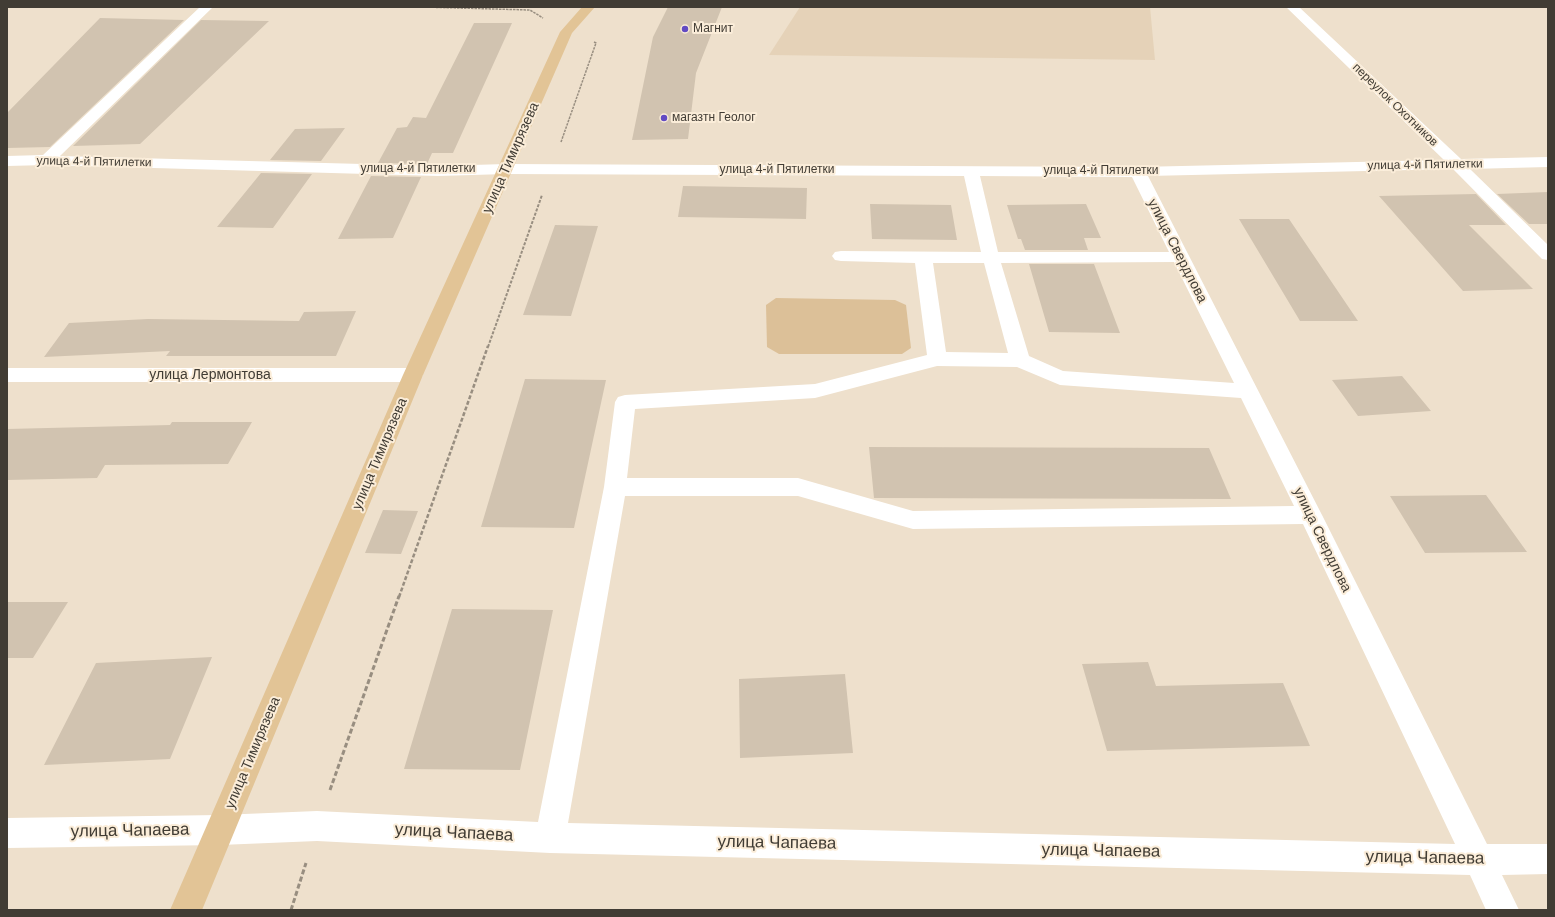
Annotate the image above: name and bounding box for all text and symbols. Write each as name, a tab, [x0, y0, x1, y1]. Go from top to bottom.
place label: Магнит	[693, 22, 733, 36]
marker: Магнит	[680, 24, 690, 34]
street label: переулок Охотников	[1349, 60, 1441, 150]
street label: улица Тимирязева	[479, 100, 543, 216]
place label: магазтн Геолог	[672, 111, 756, 125]
marker: магазтн Геолог	[659, 113, 669, 123]
street label: улица 4-й Пятилетки	[36, 154, 152, 170]
street label: улица 4-й Пятилетки	[1367, 157, 1483, 173]
street label: улица 4-й Пятилетки	[360, 162, 476, 176]
street label: улица 4-й Пятилетки	[719, 163, 835, 177]
street label: улица 4-й Пятилетки	[1043, 164, 1159, 178]
street label: улица Свердлова	[1144, 196, 1210, 306]
street label: улица Лермонтова	[149, 367, 271, 383]
street label: улица Тимирязева	[349, 396, 411, 512]
street label: улица Свердлова	[1289, 485, 1355, 595]
street label: улица Тимирязева	[222, 695, 284, 811]
street label: улица Чапаева	[71, 820, 189, 842]
street label: улица Чапаева	[394, 820, 514, 846]
street label: улица Чапаева	[718, 832, 836, 854]
street label: улица Чапаева	[1042, 840, 1160, 862]
street label: улица Чапаева	[1366, 847, 1484, 869]

